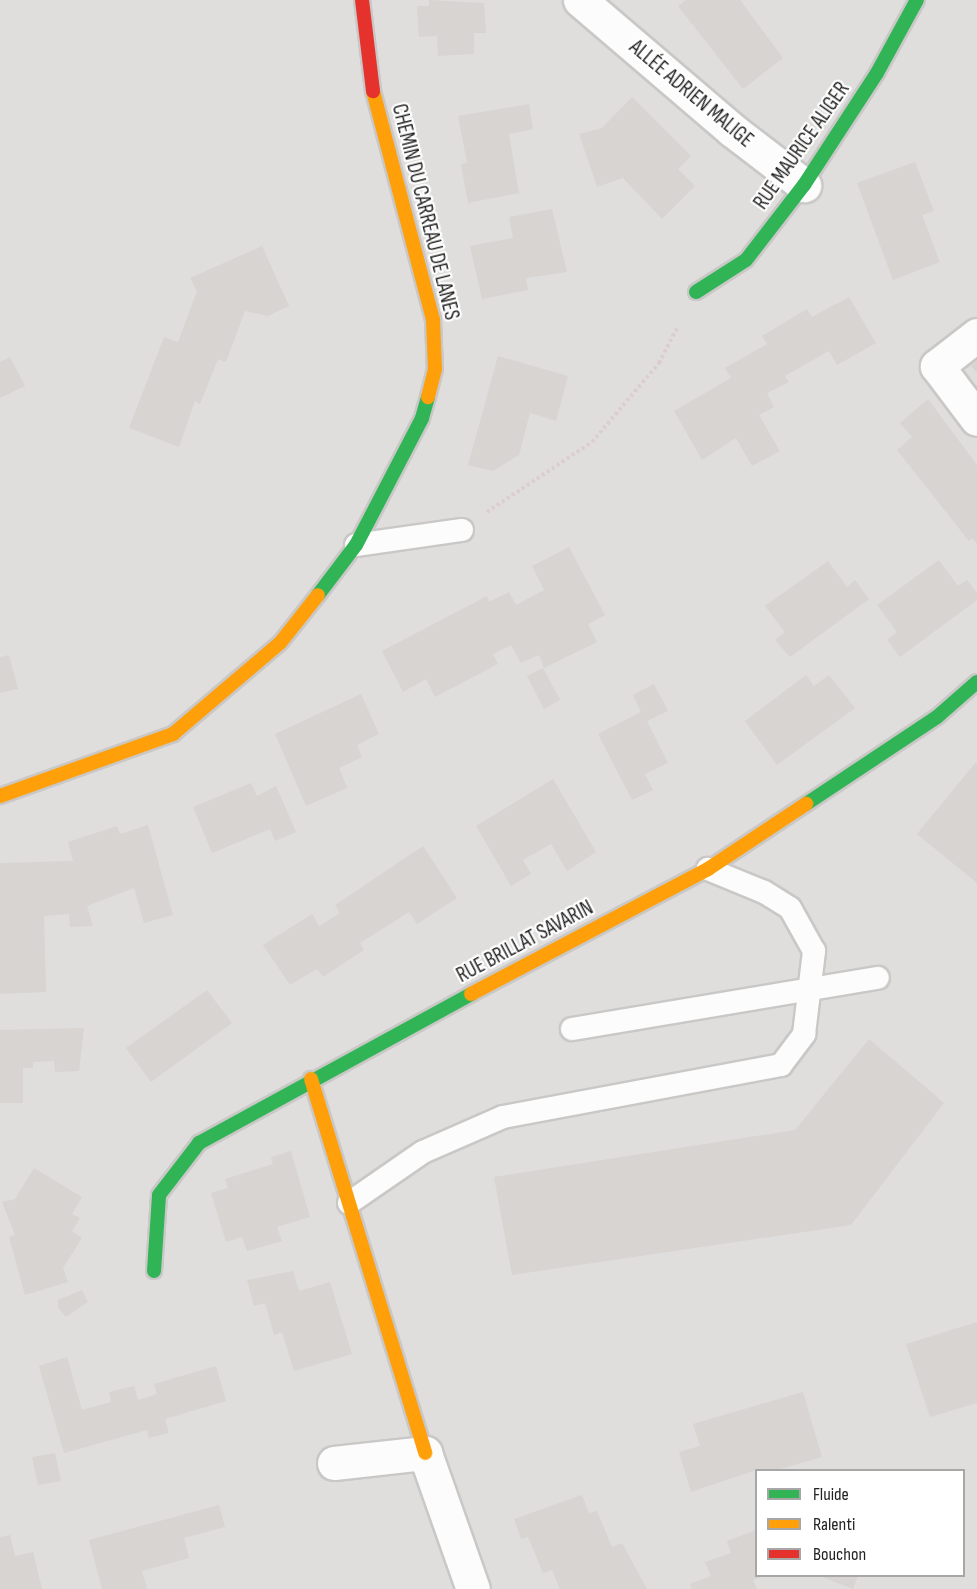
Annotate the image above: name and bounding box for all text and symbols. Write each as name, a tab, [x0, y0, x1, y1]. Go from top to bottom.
street label: ALLÉE ADRIEN MALIGE	[624, 35, 758, 153]
street label: RUE MAURICE ALIGER	[749, 77, 855, 215]
street label: CHEMIN DU CARREAU DE LANES	[386, 101, 464, 323]
street label: RUE BRILLAT SAVARIN	[452, 895, 598, 989]
legend	[755, 1469, 965, 1577]
text: Fluide	[813, 1484, 849, 1505]
text: Ralenti	[813, 1514, 855, 1535]
text: Bouchon	[813, 1544, 866, 1565]

